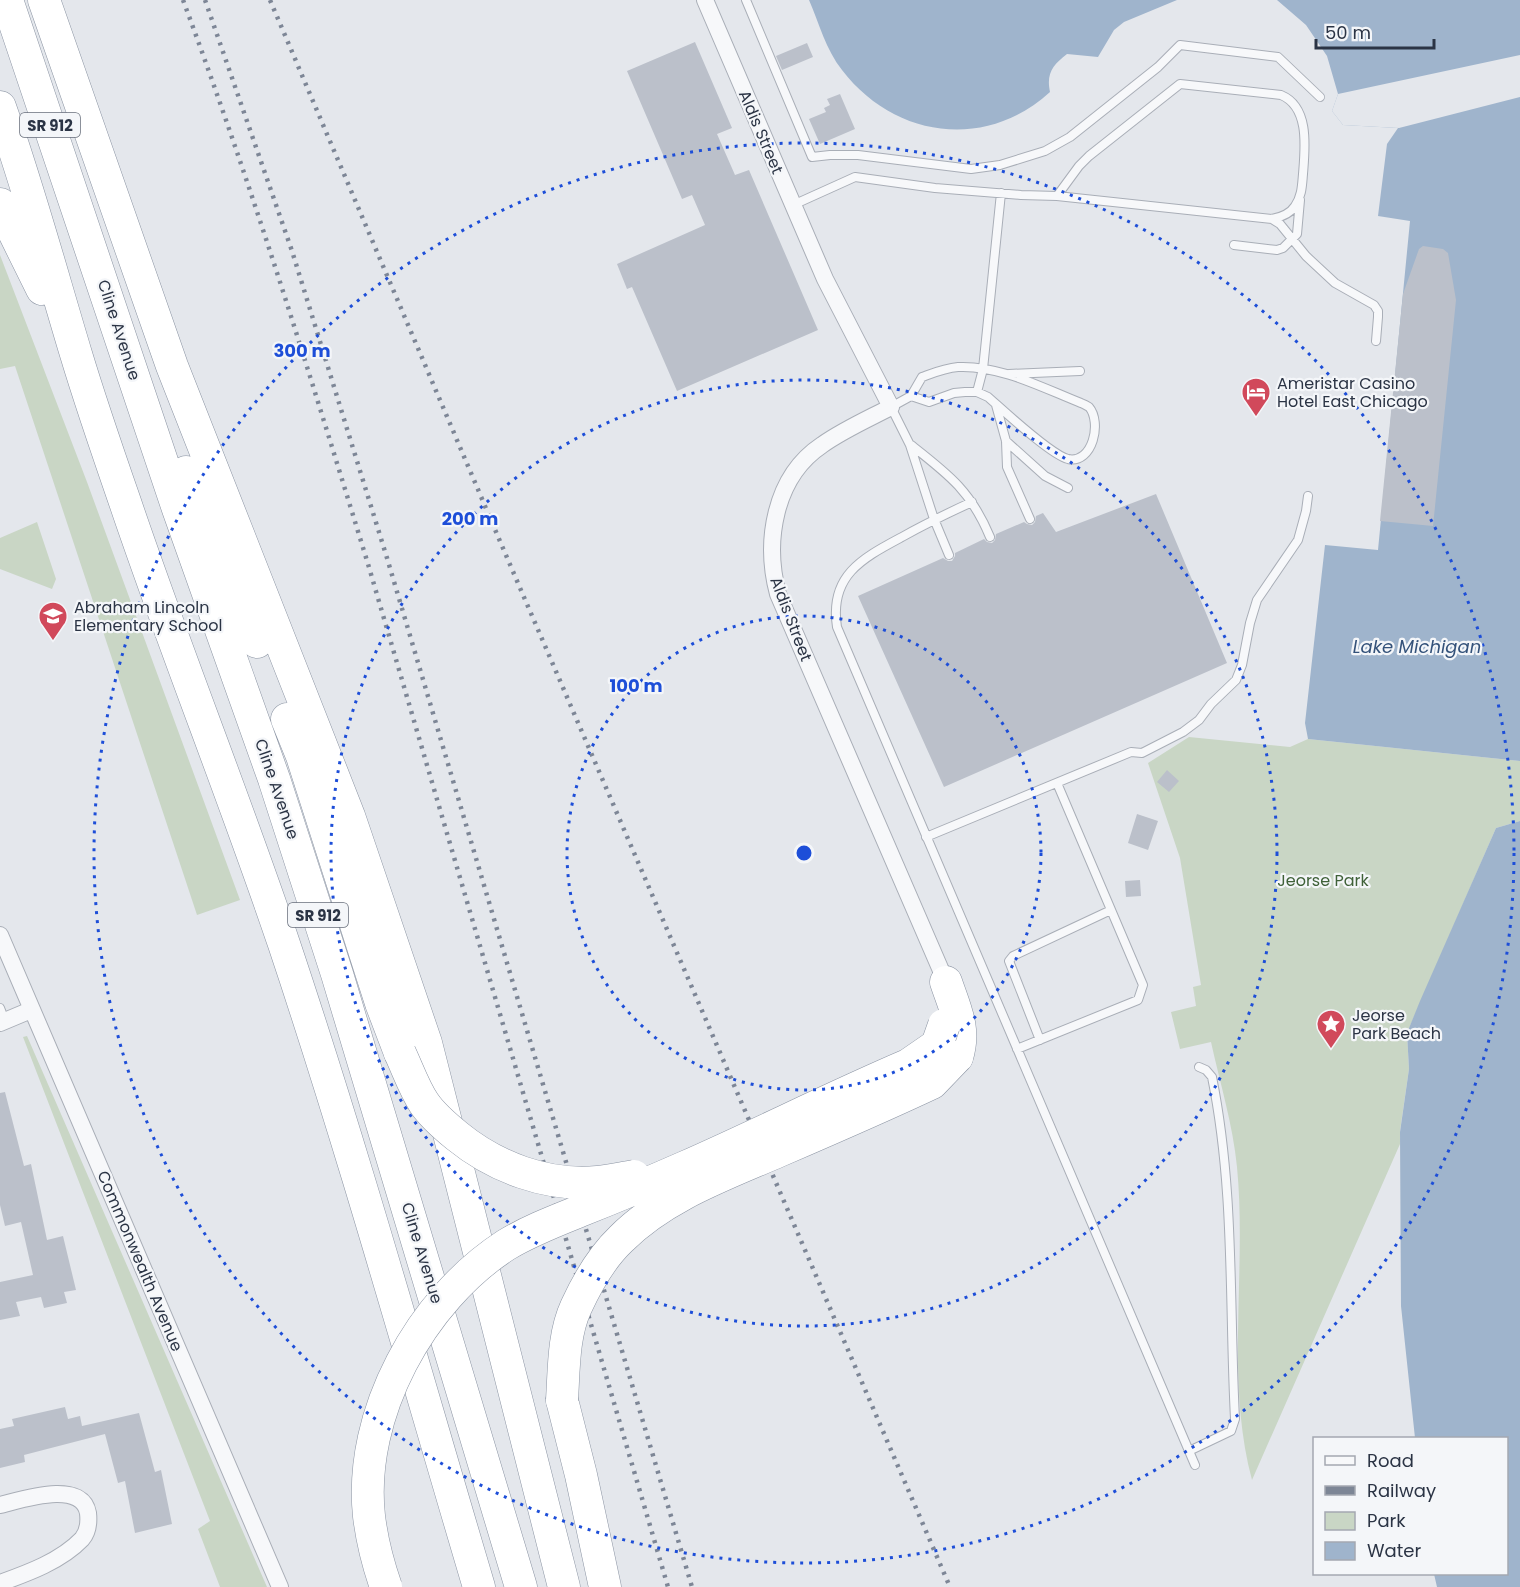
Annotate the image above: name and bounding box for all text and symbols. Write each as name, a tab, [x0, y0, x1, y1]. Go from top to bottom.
scale bar	[1316, 12, 1434, 50]
text: 50 m	[1325, 20, 1371, 45]
street label: Aldis Street	[733, 87, 789, 178]
road number: SR 912	[20, 113, 80, 137]
street label: Cline Avenue	[92, 277, 146, 383]
text: 300 m	[273, 338, 331, 363]
place label: Ameristar Casino Hotel East Chicago	[1277, 372, 1428, 413]
hotel icon: Ameristar Casino Hotel East Chicago	[1240, 376, 1272, 418]
text: 200 m	[442, 506, 498, 531]
street label: Aldis Street	[764, 573, 818, 665]
place label: Abraham Lincoln Elementary School	[74, 596, 222, 637]
school or university icon: Abraham Lincoln Elementary School	[37, 600, 69, 642]
water label: Lake Michigan	[1353, 634, 1481, 659]
text: 100 m	[609, 673, 663, 698]
street label: Cline Avenue	[249, 736, 305, 842]
centre of rings	[794, 843, 814, 863]
park label: Jeorse Park	[1277, 869, 1369, 892]
road number: SR 912	[288, 903, 348, 927]
place label: Jeorse Park Beach	[1352, 1004, 1441, 1045]
place icon: Jeorse Park Beach	[1315, 1008, 1347, 1050]
street label: Commonwealth Avenue	[91, 1167, 189, 1355]
street label: Cline Avenue	[396, 1200, 448, 1307]
legend	[1313, 1437, 1508, 1575]
text: Road	[1367, 1448, 1414, 1473]
text: Railway	[1367, 1478, 1436, 1503]
text: Park	[1367, 1508, 1406, 1533]
text: Water	[1367, 1538, 1421, 1563]

